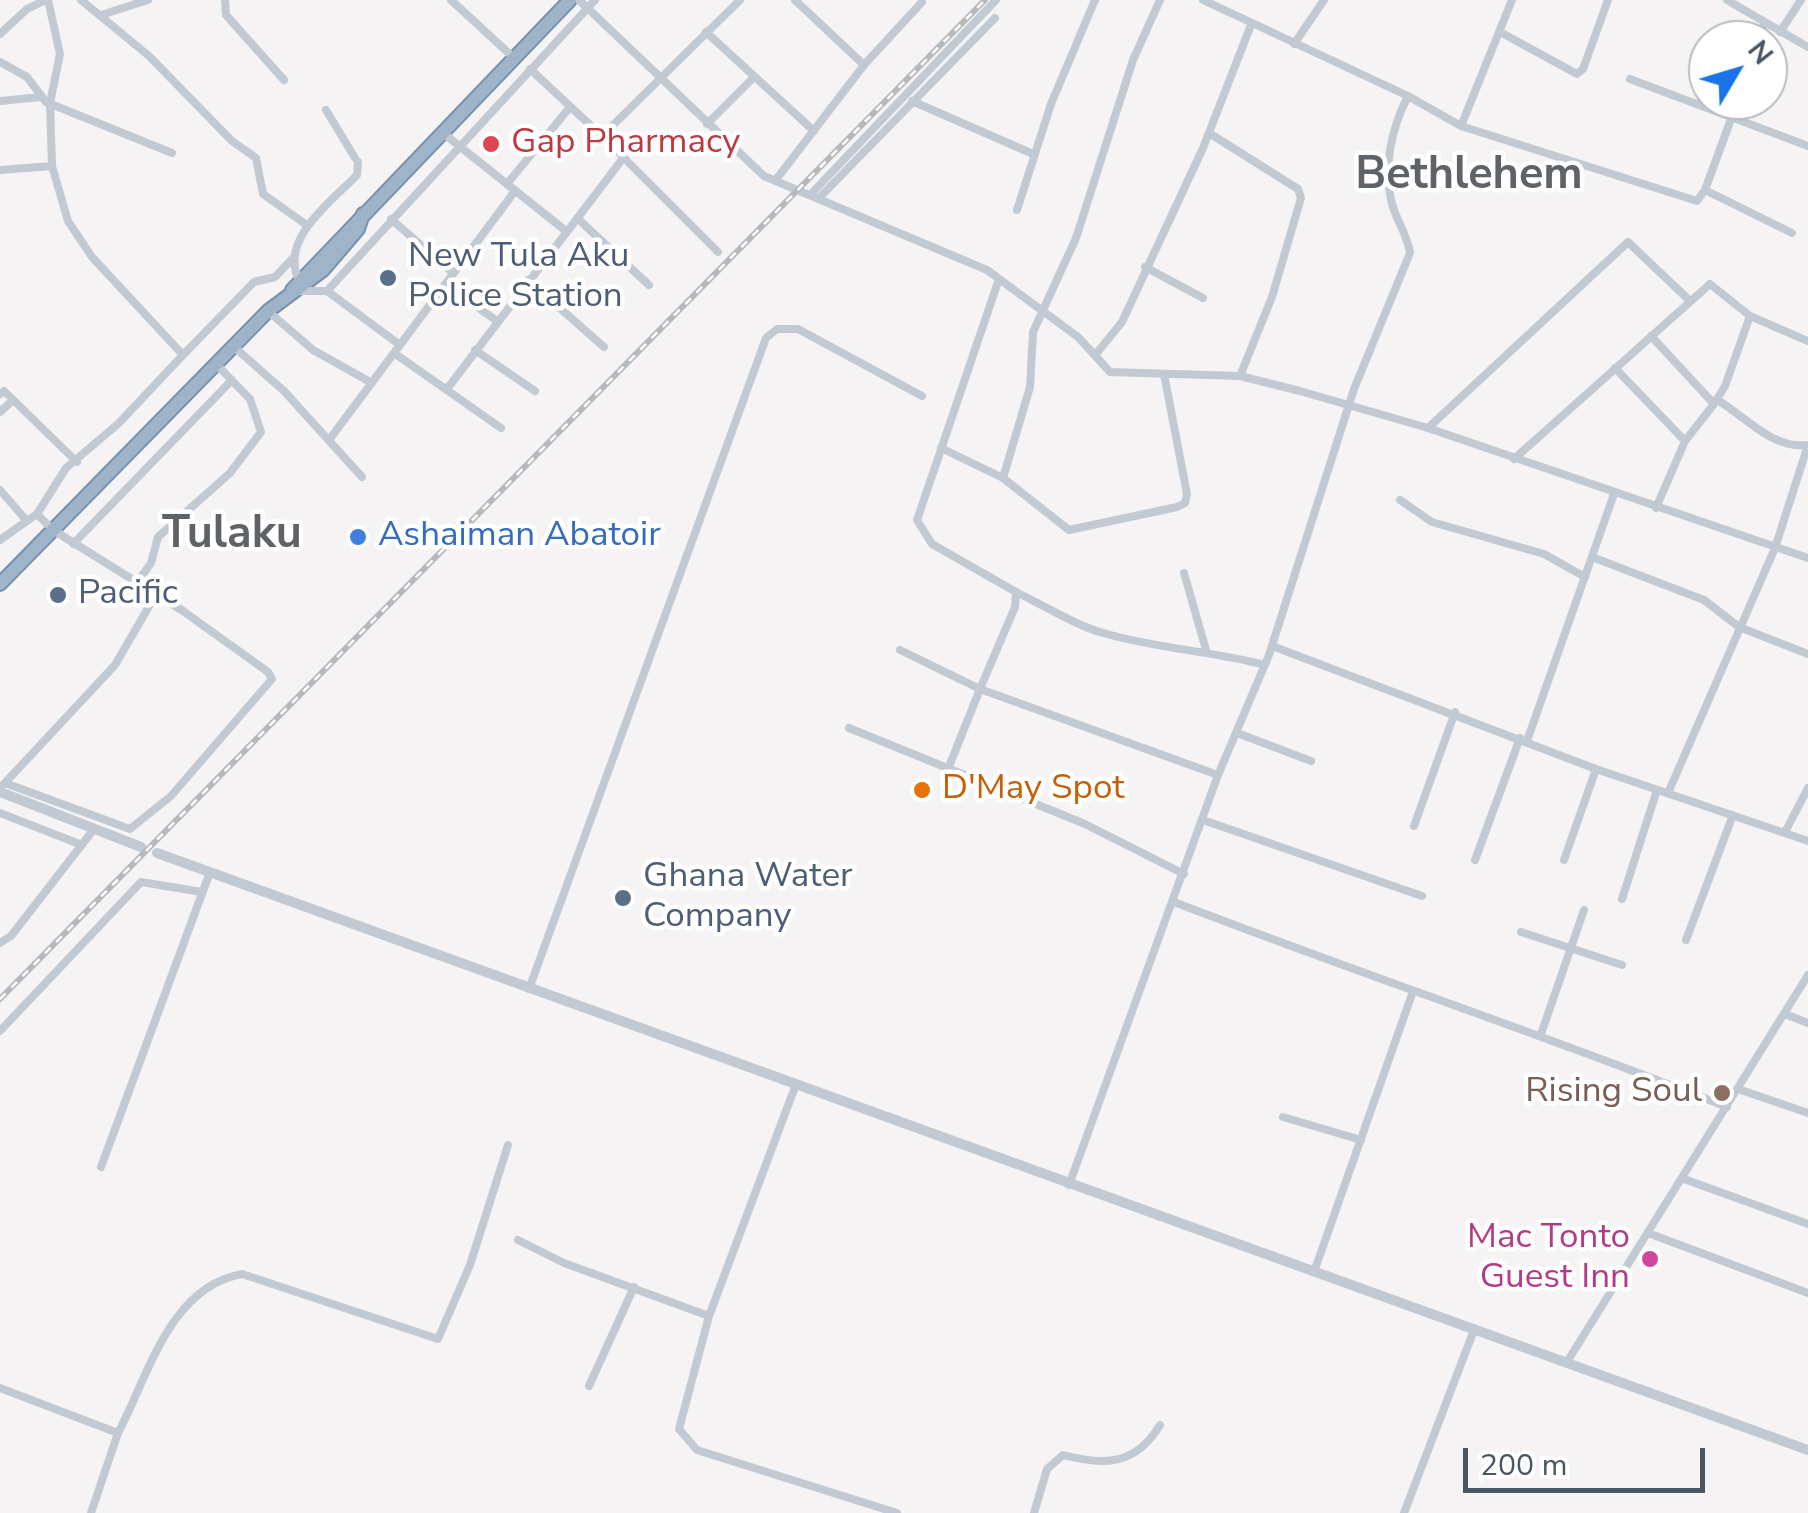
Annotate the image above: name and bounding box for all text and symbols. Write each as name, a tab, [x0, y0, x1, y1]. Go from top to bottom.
north arrow	[1688, 20, 1788, 120]
text: N	[1739, 33, 1781, 73]
place label: Gap Pharmacy	[511, 123, 740, 165]
marker: Gap Pharmacy	[480, 133, 502, 155]
district label: Bethlehem	[1355, 150, 1583, 204]
place label: New Tula Aku Police Station	[408, 237, 629, 319]
marker: New Tula Aku Police Station	[377, 267, 399, 289]
district label: Tulaku	[162, 509, 302, 563]
place label: Ashaiman Abatoir	[378, 516, 661, 558]
marker: Ashaiman Abatoir	[347, 526, 369, 548]
place label: Pacific	[78, 574, 178, 616]
marker: Pacific	[47, 584, 69, 606]
place label: D'May Spot	[942, 769, 1124, 811]
marker: D'May Spot	[911, 779, 933, 801]
place label: Ghana Water Company	[643, 857, 853, 939]
marker: Ghana Water Company	[612, 887, 634, 909]
place label: Rising Soul	[1525, 1072, 1702, 1114]
marker: Rising Soul	[1711, 1082, 1733, 1104]
place label: Mac Tonto Guest Inn	[1467, 1218, 1630, 1300]
marker: Mac Tonto Guest Inn	[1639, 1248, 1661, 1270]
scale bar	[1468, 1428, 1710, 1490]
text: 200 m	[1480, 1445, 1567, 1486]

